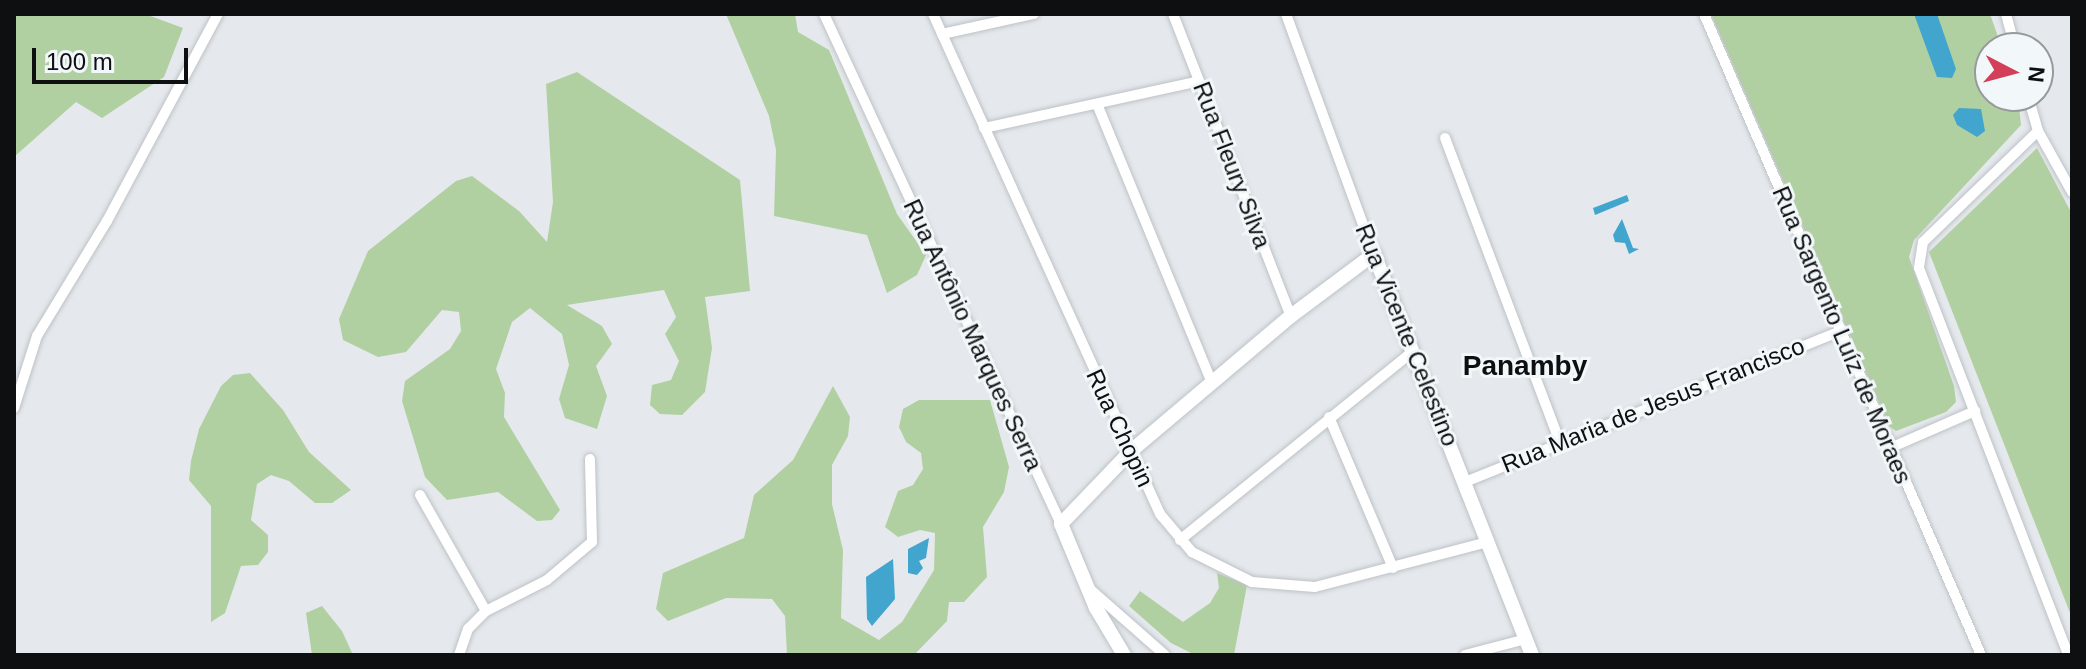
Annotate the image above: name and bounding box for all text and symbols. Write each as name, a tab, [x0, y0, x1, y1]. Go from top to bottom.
scale bar	[36, 32, 192, 82]
north arrow	[1974, 32, 2054, 112]
text: 100 m	[46, 48, 113, 75]
text: N	[2023, 65, 2050, 84]
street label: Rua Fleury Silva	[1187, 78, 1277, 252]
street label: Rua Sargento Luíz de Moraes	[1766, 182, 1918, 488]
street label: Rua Antônio Marques Serra	[897, 194, 1049, 476]
street label: Rua Vicente Celestino	[1349, 220, 1465, 450]
street label: Rua Maria de Jesus Francisco	[1497, 331, 1809, 479]
district label: Panamby	[1463, 349, 1587, 383]
street label: Rua Chopin	[1080, 364, 1160, 492]

